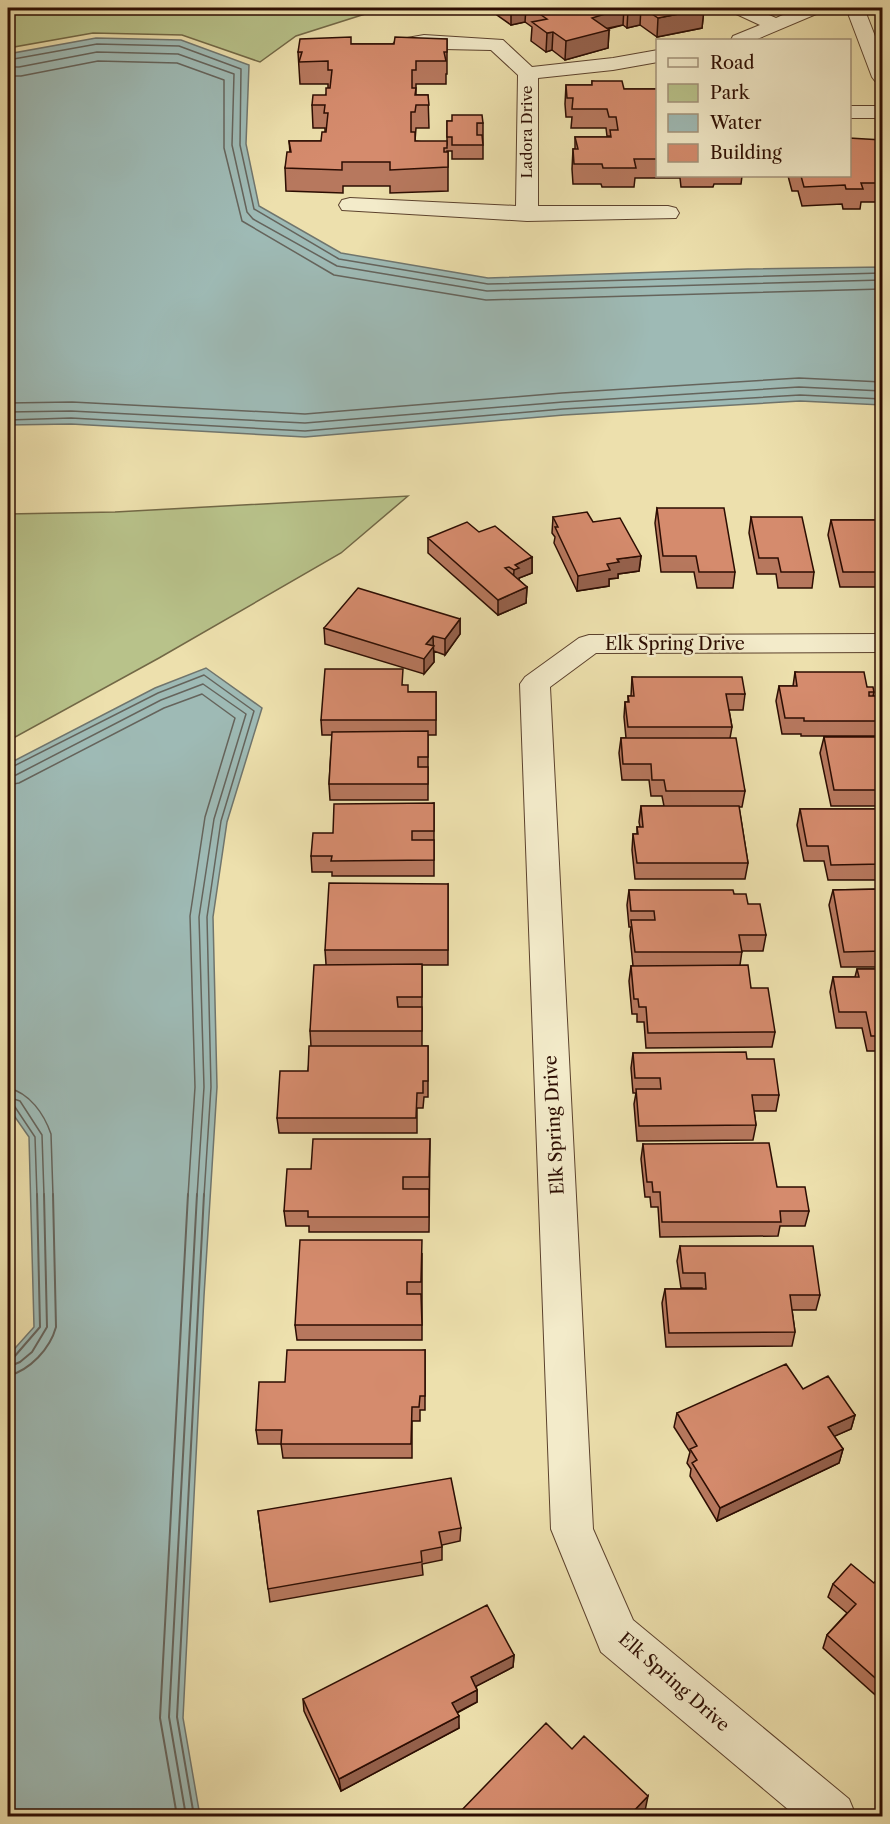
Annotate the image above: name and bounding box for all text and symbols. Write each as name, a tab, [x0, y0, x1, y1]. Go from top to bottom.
legend	[656, 39, 851, 177]
text: Road	[710, 52, 755, 74]
text: Park	[710, 82, 751, 104]
street label: Ladora Drive	[517, 85, 536, 179]
text: Water	[709, 112, 762, 134]
text: Building	[710, 142, 782, 164]
street label: Elk Spring Drive	[605, 633, 745, 655]
street label: Elk Spring Drive	[539, 1055, 569, 1195]
street label: Elk Spring Drive	[614, 1628, 734, 1736]

